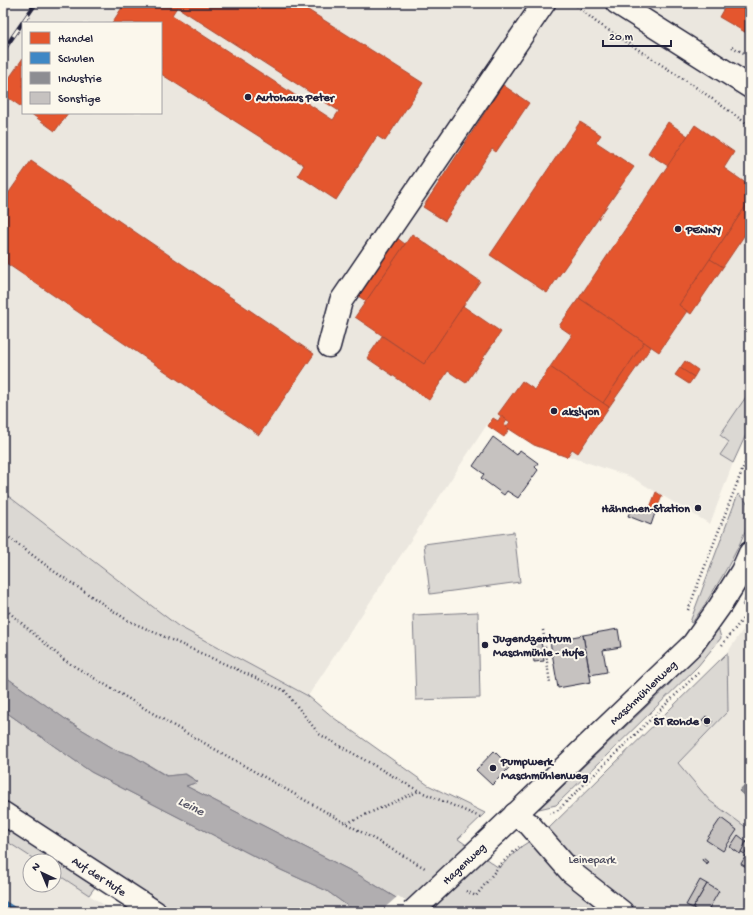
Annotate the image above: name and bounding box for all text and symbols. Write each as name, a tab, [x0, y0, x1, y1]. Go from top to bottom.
legend	[22, 22, 162, 114]
scale bar	[603, 22, 671, 48]
text: 20 m	[609, 31, 634, 45]
text: Handel	[58, 33, 93, 47]
text: Schulen	[58, 53, 95, 67]
text: Industrie	[58, 73, 102, 87]
marker: Autohaus Peter	[243, 92, 253, 102]
place label: Autohaus Peter	[255, 92, 336, 106]
text: Sonstige	[58, 93, 101, 107]
marker: PENNY	[673, 224, 683, 234]
place label: PENNY	[685, 224, 722, 238]
marker: aks!yon	[549, 406, 559, 416]
place label: aks!yon	[561, 406, 600, 420]
place label: Hähnchen-Station	[602, 503, 690, 517]
marker: Hähnchen-Station	[693, 503, 703, 513]
place label: Jugendzentrum Maschmühle - Hufe	[492, 633, 585, 661]
marker: Jugendzentrum Maschmühle - Hufe	[480, 640, 490, 650]
street label: Maschmühlenweg	[608, 658, 681, 729]
place label: ST Rohde	[654, 716, 700, 730]
marker: ST Rohde	[702, 716, 712, 726]
place label: Pumpwerk Maschmühlenweg	[500, 756, 589, 784]
marker: Pumpwerk Maschmühlenweg	[488, 763, 498, 773]
water label: Leine	[175, 794, 208, 821]
street label: Hagenweg	[440, 841, 490, 889]
north arrow	[22, 853, 62, 893]
park label: Leinepark	[568, 854, 617, 868]
street label: Auf der Hufe	[68, 855, 129, 901]
text: N	[30, 860, 43, 874]

